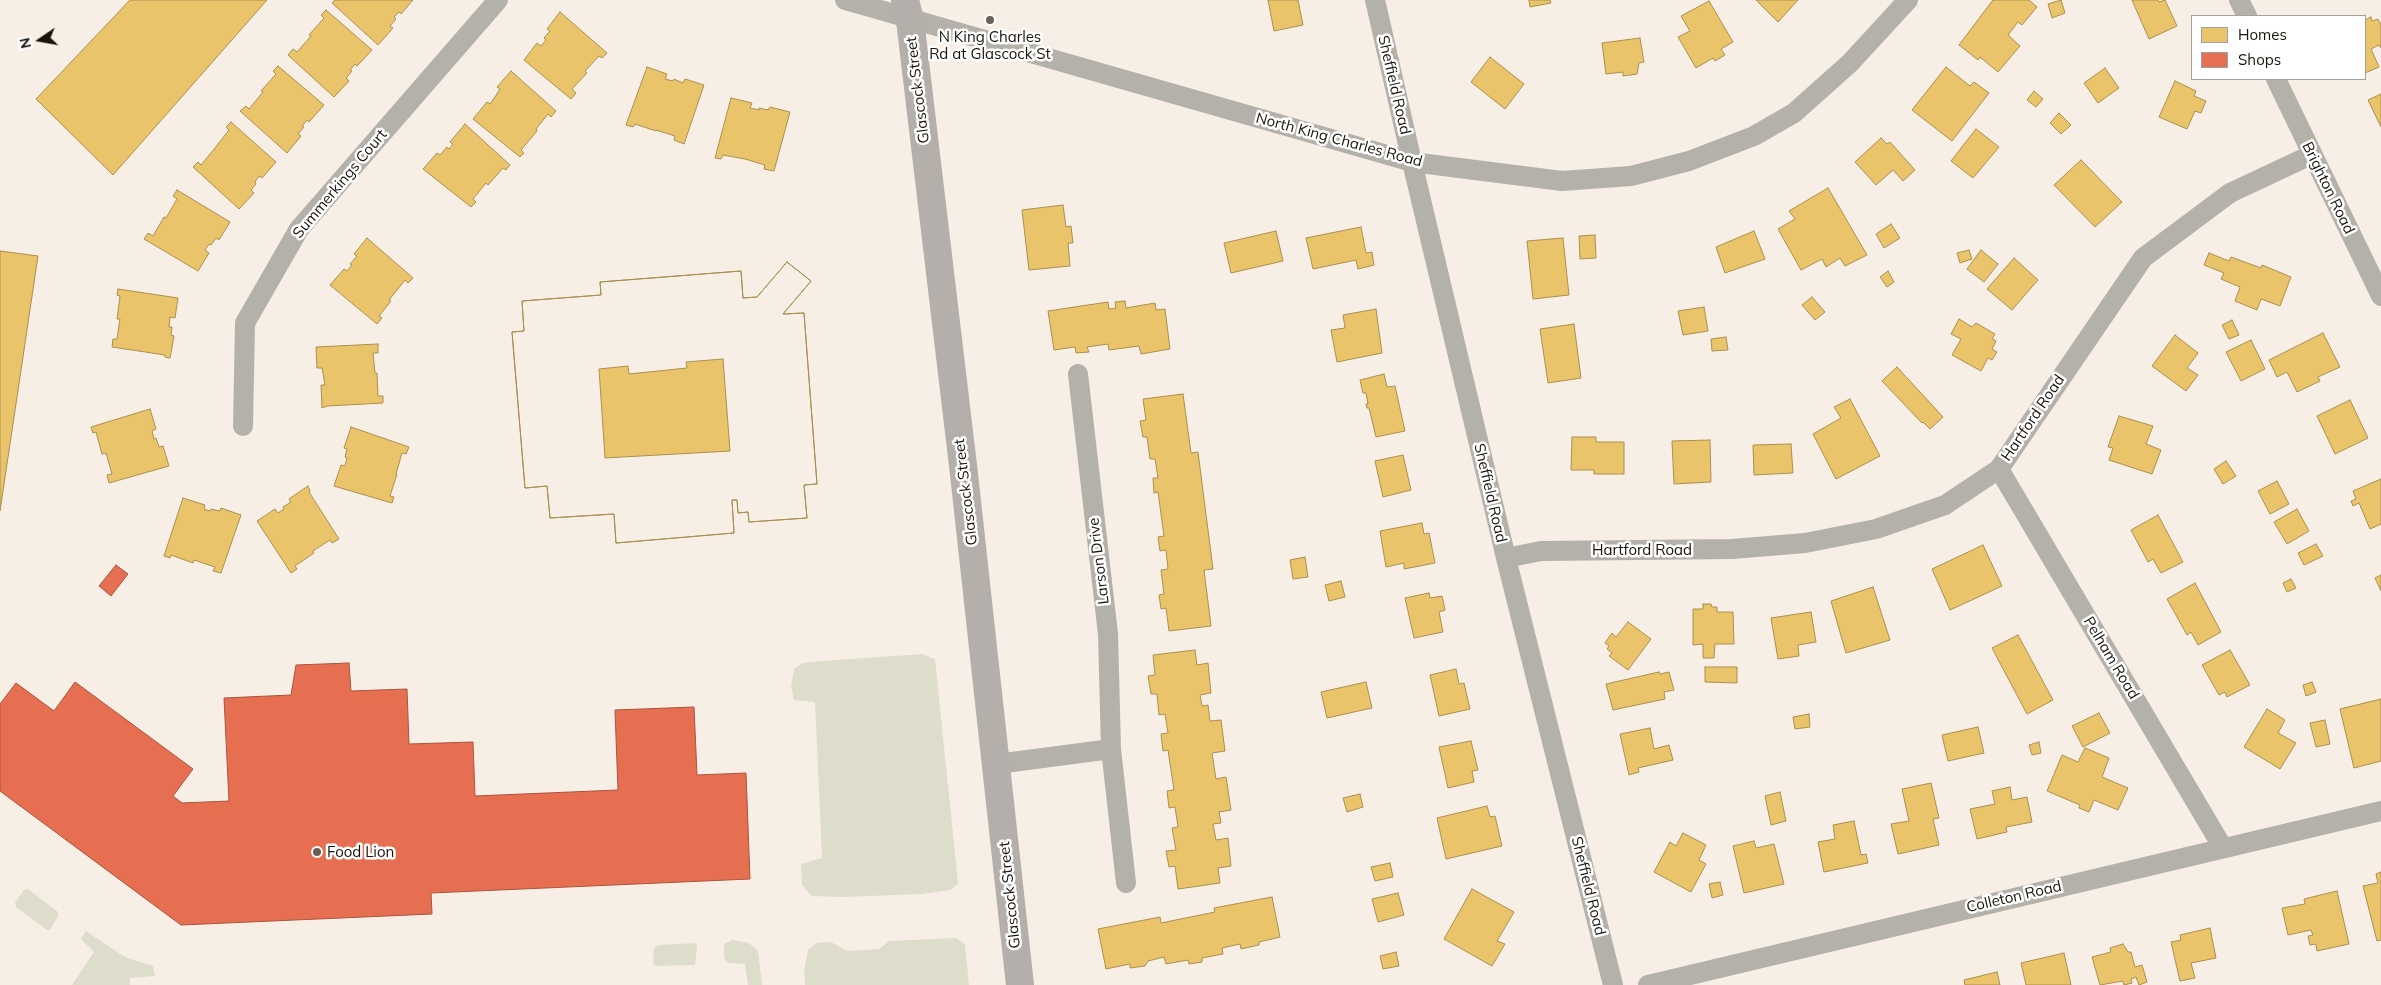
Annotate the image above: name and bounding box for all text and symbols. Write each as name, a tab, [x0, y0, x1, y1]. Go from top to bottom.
marker: N King Charles Rd at Glascock St	[984, 14, 996, 26]
north arrow	[15, 15, 65, 65]
legend	[2191, 15, 2366, 80]
text: Homes	[2238, 25, 2287, 44]
place label: N King Charles Rd at Glascock St	[929, 28, 1051, 63]
street label: Sheffield Road	[1374, 34, 1414, 136]
text: N	[15, 36, 35, 50]
street label: Glascock Street	[903, 36, 933, 144]
text: Shops	[2238, 50, 2281, 69]
street label: North King Charles Road	[1254, 109, 1424, 171]
street label: Summerkings Court	[289, 126, 391, 242]
street label: Brighton Road	[2298, 139, 2358, 237]
street label: Hartford Road	[1998, 371, 2068, 465]
street label: Glascock Street	[951, 438, 981, 546]
street label: Sheffield Road	[1470, 442, 1510, 544]
street label: Larson Drive	[1085, 516, 1113, 606]
street label: Hartford Road	[1592, 541, 1692, 559]
street label: Pelham Road	[2079, 614, 2143, 702]
street label: Sheffield Road	[1567, 835, 1609, 937]
street label: Glascock Street	[995, 841, 1025, 949]
place label: Food Lion	[327, 843, 394, 861]
marker: Food Lion	[311, 846, 323, 858]
street label: Colleton Road	[1965, 877, 2063, 917]

